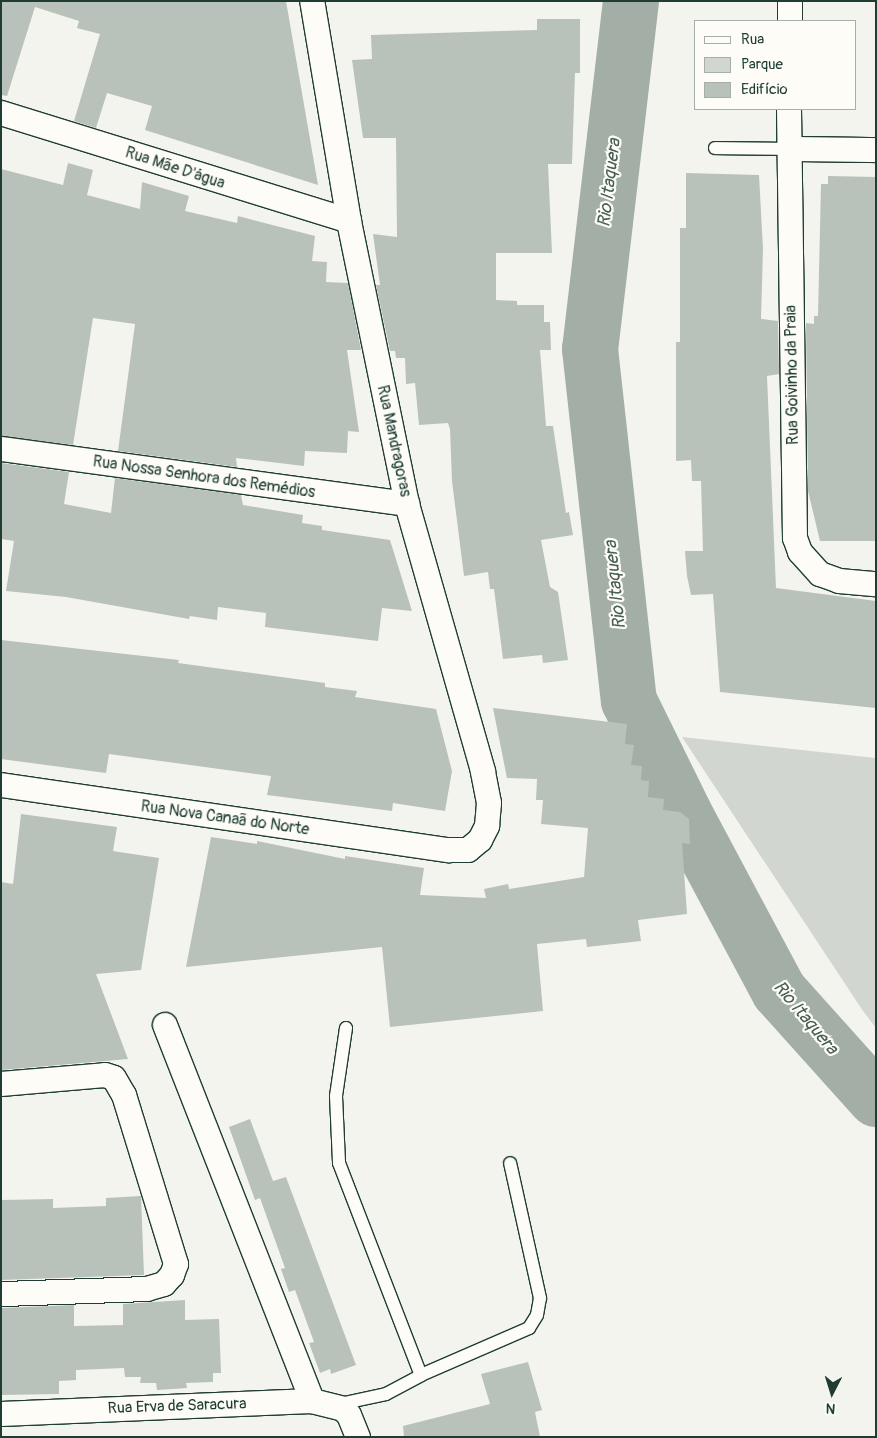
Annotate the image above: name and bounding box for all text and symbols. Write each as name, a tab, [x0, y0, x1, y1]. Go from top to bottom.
legend	[694, 20, 857, 110]
text: Rua	[741, 30, 764, 49]
text: Parque	[741, 55, 783, 74]
text: Edifício	[741, 80, 787, 99]
water label: Rio Itaquera	[594, 137, 626, 229]
street label: Rua Mãe D'água	[123, 143, 227, 193]
street label: Rua Goivinho da Praia	[781, 305, 803, 445]
street label: Rua Mandragoras	[373, 383, 415, 499]
street label: Rua Nossa Senhora dos Remédios	[92, 452, 316, 502]
water label: Rio Itaquera	[601, 540, 631, 630]
street label: Rua Nova Canaã do Norte	[140, 797, 310, 839]
water label: Rio Itaquera	[768, 977, 842, 1059]
north arrow	[807, 1368, 857, 1418]
street label: Rua Erva de Saracura	[107, 1394, 247, 1418]
text: N	[825, 1400, 836, 1417]

